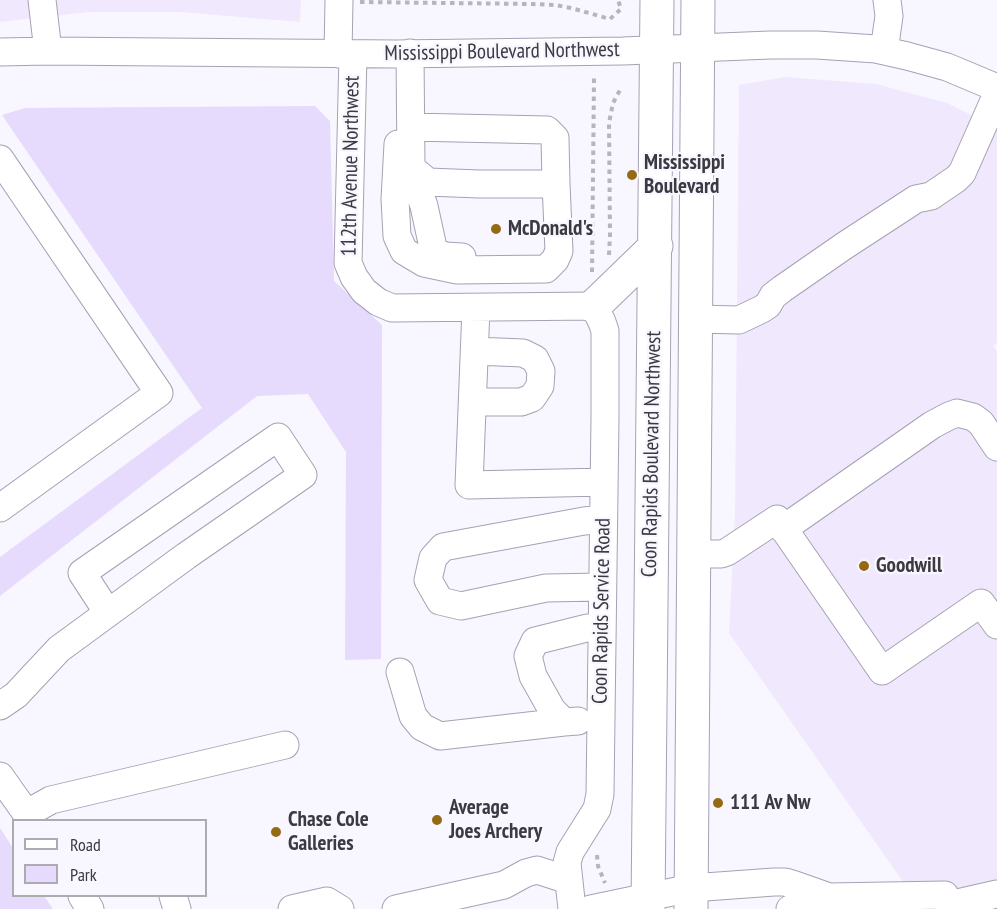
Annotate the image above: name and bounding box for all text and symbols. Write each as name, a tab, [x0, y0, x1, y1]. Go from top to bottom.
street label: Mississippi Boulevard Northwest	[384, 37, 620, 67]
street label: 112th Avenue Northwest	[337, 75, 365, 257]
place label: Mississippi Boulevard	[644, 150, 725, 200]
marker: Mississippi Boulevard	[625, 168, 639, 182]
place label: McDonald's	[508, 216, 593, 242]
marker: McDonald's	[489, 222, 503, 236]
street label: Coon Rapids Boulevard Northwest	[637, 331, 667, 577]
street label: Coon Rapids Service Road	[588, 518, 616, 704]
place label: Goodwill	[876, 553, 942, 579]
marker: Goodwill	[857, 559, 871, 573]
place label: 111 Av Nw	[730, 790, 810, 816]
place label: Average Joes Archery	[449, 795, 542, 845]
marker: 111 Av Nw	[711, 796, 725, 810]
place label: Chase Cole Galleries	[288, 807, 369, 857]
marker: Average Joes Archery	[430, 813, 444, 827]
legend	[12, 819, 207, 897]
marker: Chase Cole Galleries	[269, 825, 283, 839]
text: Road	[70, 833, 101, 856]
text: Park	[70, 863, 97, 886]

